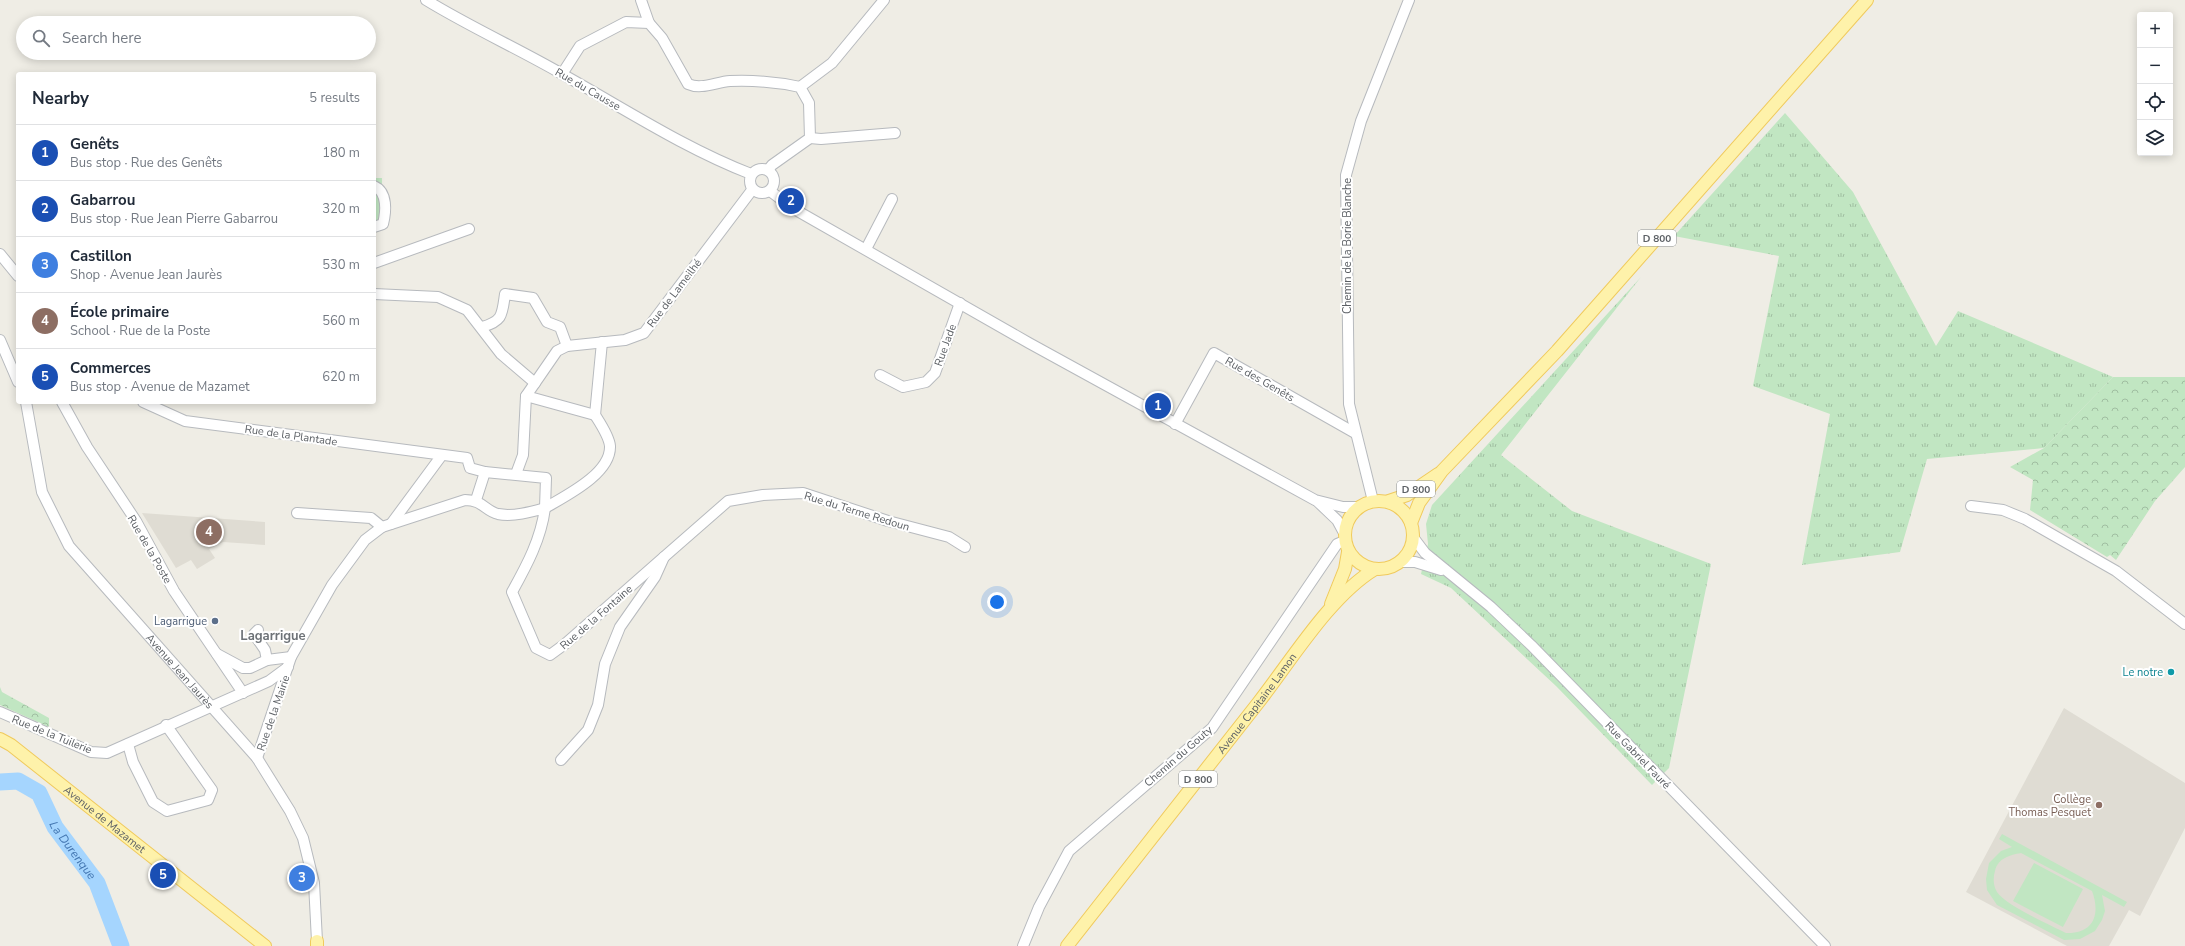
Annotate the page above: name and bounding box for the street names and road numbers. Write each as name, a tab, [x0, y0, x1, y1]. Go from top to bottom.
street label: Rue du Causse	[552, 65, 623, 114]
street label: Chemin de la Borie Blanche	[1340, 178, 1355, 314]
road number: D 800	[1638, 230, 1676, 246]
street label: Rue de Lameilhé	[644, 256, 705, 331]
street label: Rue Jade	[931, 322, 960, 368]
street label: Rue des Genêts	[1222, 354, 1297, 405]
street label: Rue de la Plantade	[244, 422, 338, 449]
road number: D 800	[1397, 481, 1435, 497]
street label: Rue du Terme Redoun	[802, 488, 911, 535]
street label: Rue de la Poste	[124, 512, 175, 586]
street label: Rue de la Fontaine	[557, 582, 636, 653]
street label: Avenue Jean Jaurès	[142, 631, 217, 712]
street label: Avenue Capitaine Lamon	[1214, 650, 1300, 757]
street label: Rue de la Mairie	[253, 673, 294, 753]
street label: Rue de la Tuilerie	[10, 712, 94, 757]
street label: Rue Gabriel Fauré	[1602, 718, 1674, 792]
street label: Chemin du Gouty	[1141, 722, 1216, 790]
road number: D 800	[1179, 771, 1217, 787]
street label: Avenue de Mazamet	[60, 782, 149, 857]

